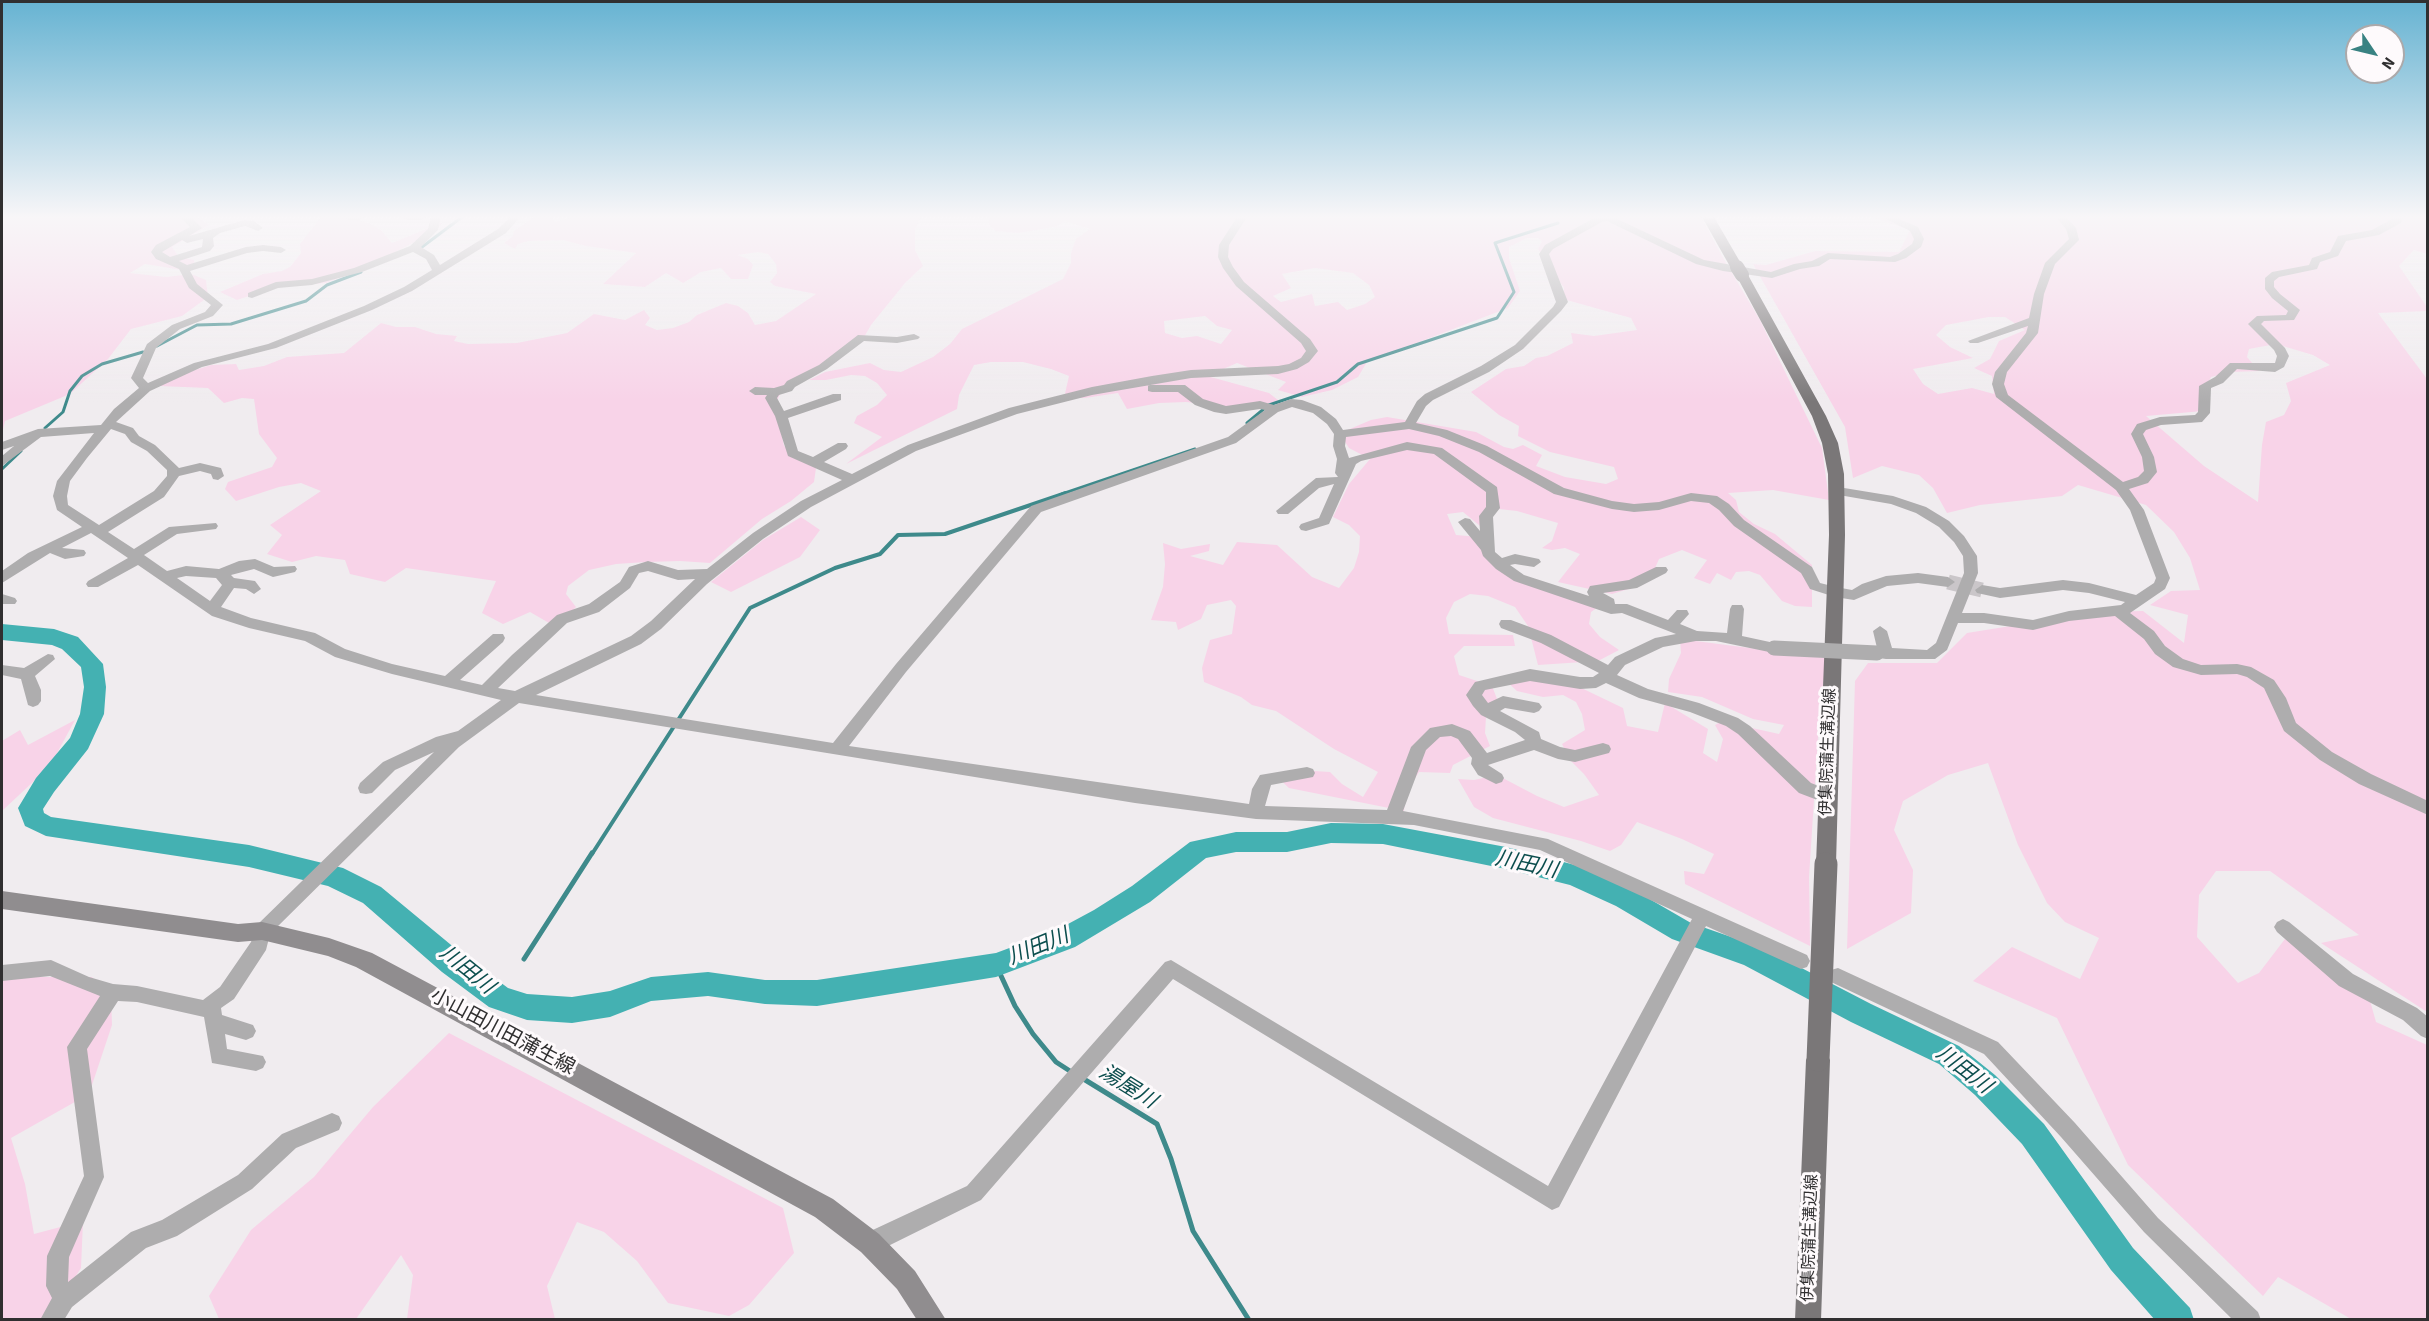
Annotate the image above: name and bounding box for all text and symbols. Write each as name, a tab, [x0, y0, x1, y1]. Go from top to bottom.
north arrow	[2345, 24, 2405, 84]
text: N	[2376, 53, 2400, 74]
street label: 伊集院蒲生溝辺線	[1817, 688, 1841, 816]
water label: 川田川	[1493, 847, 1559, 885]
water label: 川田川	[1005, 925, 1073, 971]
water label: 川田川	[434, 941, 498, 1001]
street label: 小山田川田蒲生線	[426, 985, 578, 1081]
water label: 川田川	[1930, 1042, 1996, 1100]
water label: 湯屋川	[1094, 1061, 1160, 1115]
street label: 伊集院蒲生溝辺線	[1799, 1174, 1823, 1302]

